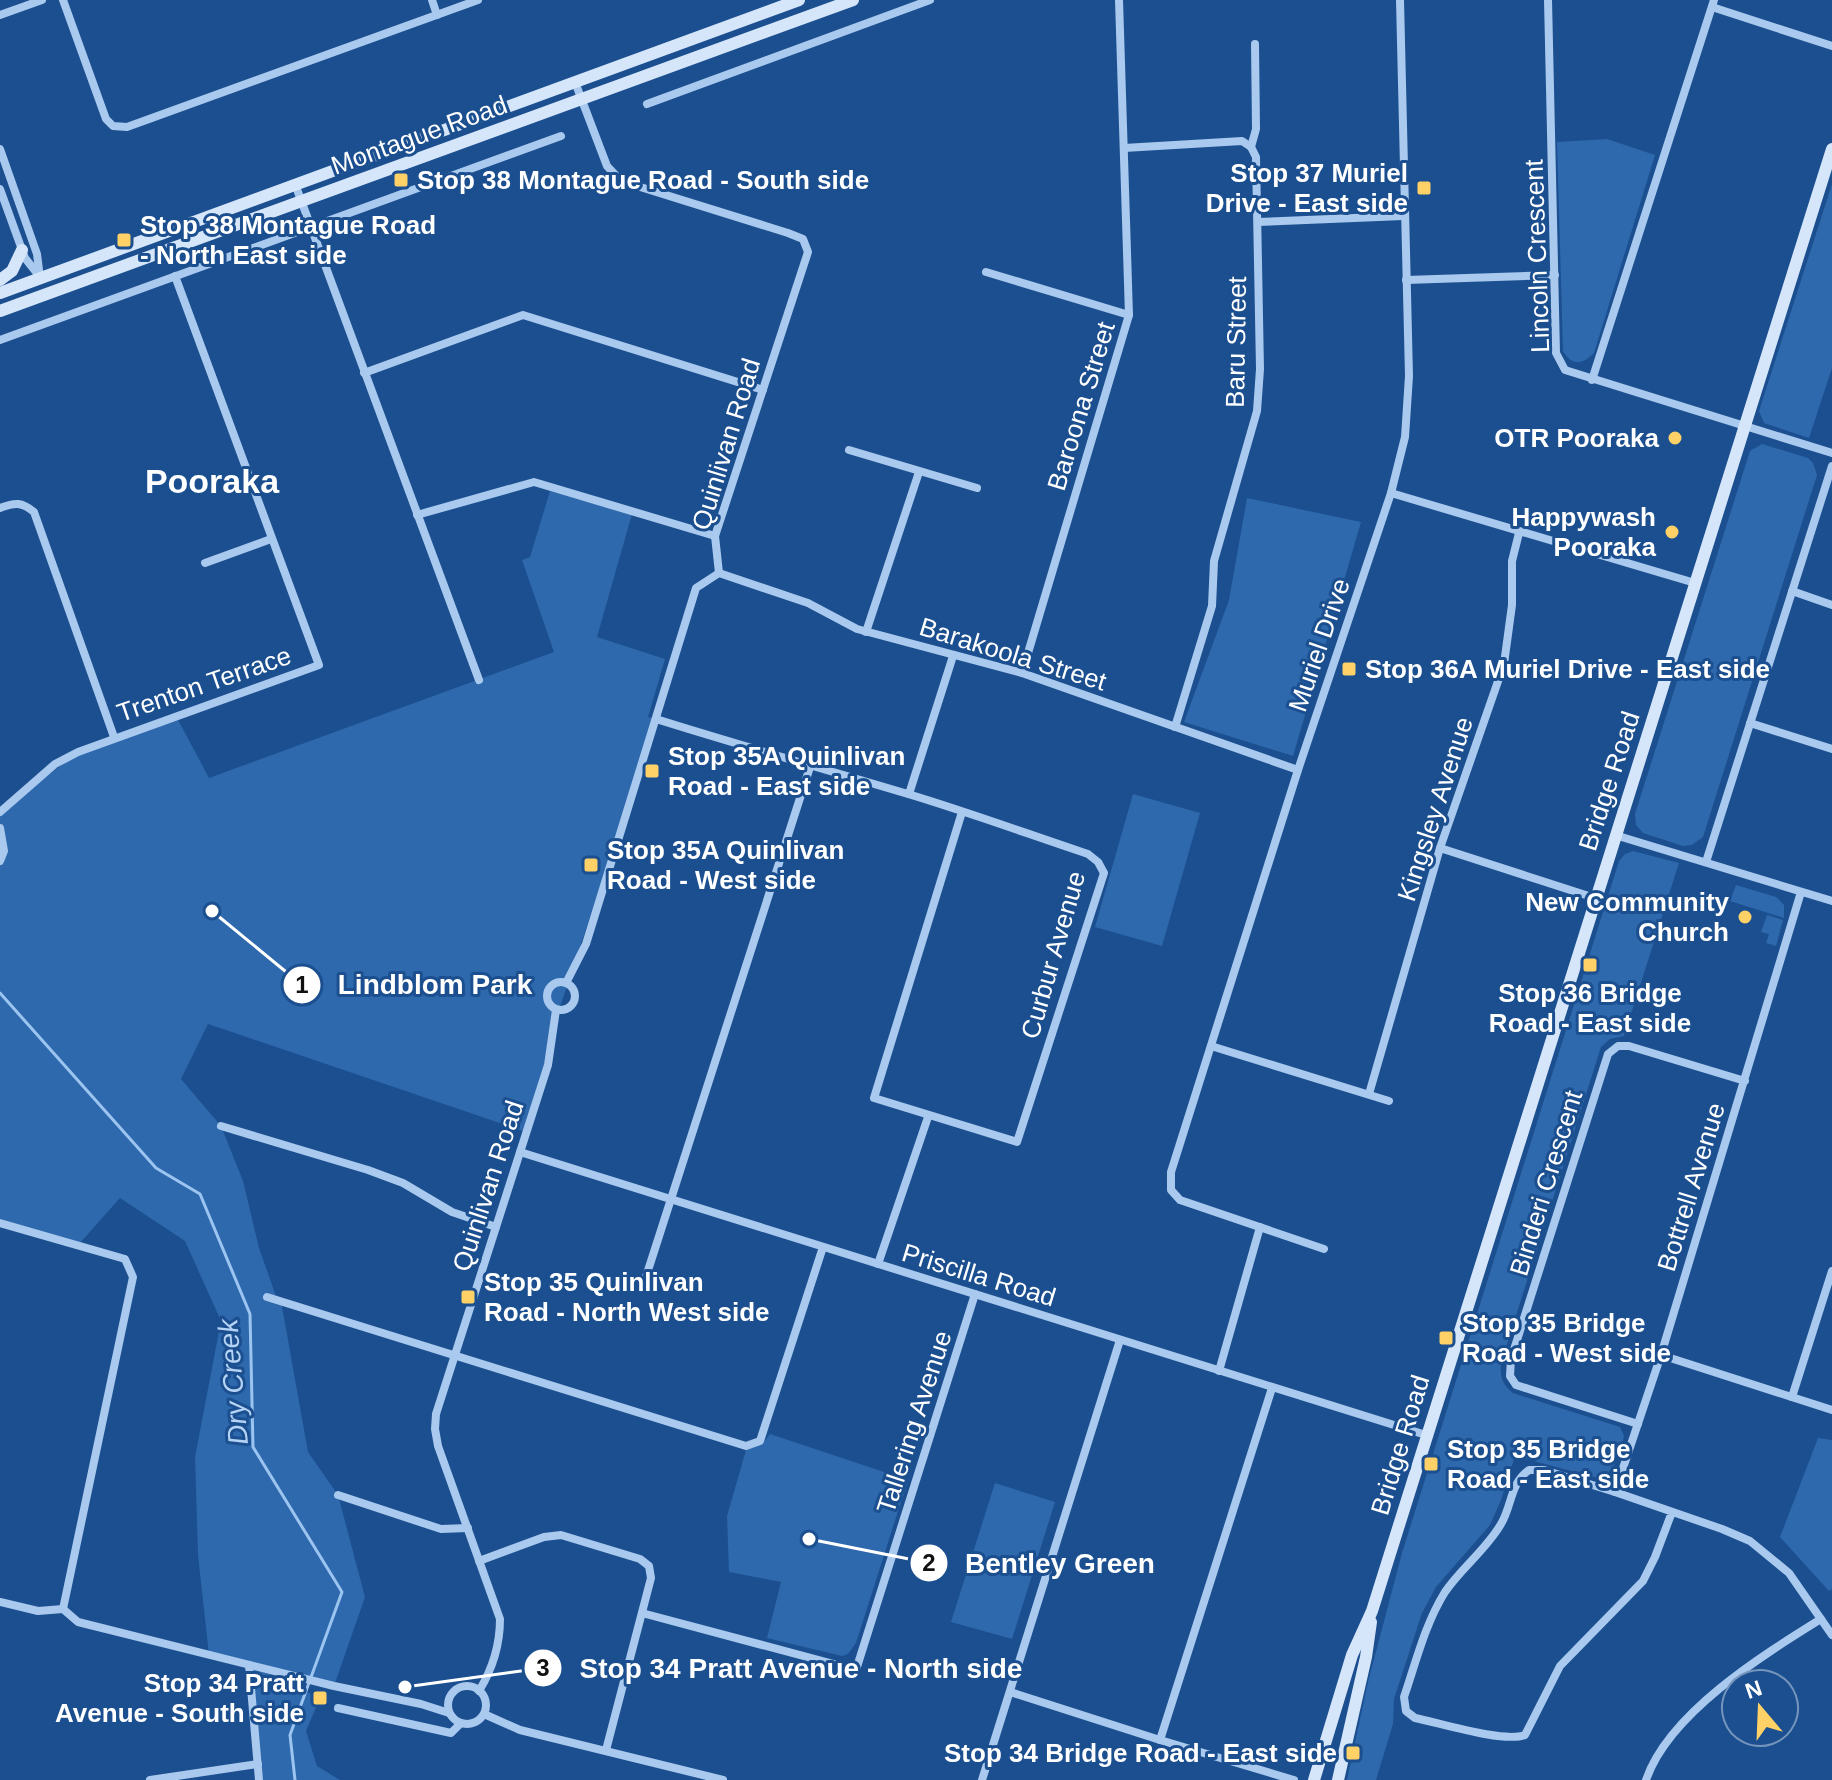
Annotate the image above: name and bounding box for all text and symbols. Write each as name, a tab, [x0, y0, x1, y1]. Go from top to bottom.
street label: Montague Road	[327, 89, 511, 181]
place label: Stop 37 Muriel Drive - East side	[1206, 158, 1408, 218]
street label: Lincoln Crescent	[1519, 158, 1555, 353]
place label: Stop 38 Montague Road - South side	[417, 165, 869, 195]
marker: Stop 38 Montague Road - South side	[392, 171, 410, 189]
marker: Stop 37 Muriel Drive - East side	[1415, 179, 1433, 197]
place label: Stop 38 Montague Road - North East side	[140, 210, 436, 270]
marker: Stop 38 Montague Road - North East side	[115, 231, 133, 249]
street label: Baru Street	[1220, 275, 1252, 408]
street label: Baroona Street	[1041, 317, 1121, 494]
street label: Quinlivan Road	[686, 355, 766, 533]
place label: OTR Pooraka	[1494, 423, 1660, 453]
marker: OTR Pooraka	[1666, 429, 1684, 447]
district label: Pooraka	[145, 462, 280, 500]
place label: Happywash Pooraka	[1512, 502, 1657, 562]
marker: Happywash Pooraka	[1663, 523, 1681, 541]
street label: Muriel Drive	[1282, 575, 1356, 715]
street label: Barakoola Street	[916, 611, 1111, 697]
street label: Trenton Terrace	[113, 640, 295, 728]
place label: Stop 36A Muriel Drive - East side	[1365, 654, 1770, 684]
marker: Stop 36A Muriel Drive - East side	[1340, 660, 1358, 678]
street label: Bridge Road	[1572, 708, 1646, 854]
street label: Kingsley Avenue	[1391, 713, 1479, 905]
place label: Stop 35A Quinlivan Road - East side	[668, 741, 905, 801]
marker: Stop 35A Quinlivan Road - East side	[643, 762, 661, 780]
place label: Stop 35A Quinlivan Road - West side	[607, 835, 844, 895]
marker: Stop 35A Quinlivan Road - West side	[582, 856, 600, 874]
street label: Curbur Avenue	[1015, 868, 1091, 1042]
place label: New Community Church	[1525, 887, 1730, 947]
marker: New Community Church	[1736, 908, 1754, 926]
marker: Stop 36 Bridge Road - East side	[1581, 956, 1599, 974]
callout: Lindblom Park	[282, 959, 548, 1011]
text: Lindblom Park	[338, 969, 533, 1000]
text: 1	[295, 971, 309, 998]
place label: Stop 36 Bridge Road - East side	[1489, 978, 1691, 1038]
street label: Binderi Crescent	[1504, 1086, 1589, 1279]
street label: Quinlivan Road	[446, 1097, 530, 1275]
street label: Bottrell Avenue	[1651, 1099, 1731, 1275]
street label: Priscilla Road	[899, 1237, 1059, 1313]
place label: Stop 35 Quinlivan Road - North West side	[484, 1267, 770, 1327]
marker: Stop 35 Quinlivan Road - North West side	[459, 1288, 477, 1306]
place label: Stop 35 Bridge Road - West side	[1462, 1308, 1671, 1368]
water label: Dry Creek	[212, 1316, 254, 1446]
street label: Tallering Avenue	[870, 1327, 958, 1517]
marker: Stop 35 Bridge Road - West side	[1437, 1329, 1455, 1347]
street label: Bridge Road	[1365, 1371, 1435, 1519]
place label: Stop 35 Bridge Road - East side	[1447, 1434, 1649, 1494]
marker: Stop 35 Bridge Road - East side	[1422, 1455, 1440, 1473]
callout: Bentley Green	[909, 1537, 1171, 1589]
text: Bentley Green	[965, 1548, 1155, 1579]
text: 2	[922, 1549, 936, 1576]
callout: Stop 34 Pratt Avenue - North side	[523, 1642, 1039, 1694]
text: Stop 34 Pratt Avenue - North side	[580, 1653, 1022, 1684]
text: 3	[536, 1654, 550, 1681]
place label: Stop 34 Pratt Avenue - South side	[55, 1668, 304, 1728]
north arrow	[1720, 1668, 1800, 1748]
text: N	[1742, 1675, 1765, 1704]
marker: Stop 34 Pratt Avenue - South side	[311, 1689, 329, 1707]
place label: Stop 34 Bridge Road - East side	[944, 1738, 1337, 1768]
marker: Stop 34 Bridge Road - East side	[1344, 1744, 1362, 1762]

